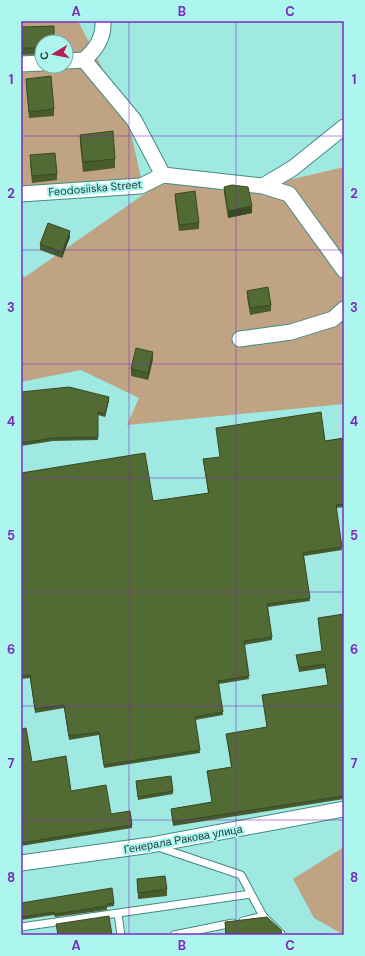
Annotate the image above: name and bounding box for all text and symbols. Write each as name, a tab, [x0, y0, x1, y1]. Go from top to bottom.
text: A	[71, 3, 81, 20]
text: B	[178, 3, 186, 20]
text: C	[285, 3, 295, 20]
north arrow	[34, 34, 74, 74]
text: С	[37, 51, 52, 61]
text: 1	[9, 71, 13, 88]
text: 1	[352, 71, 356, 88]
street label: Feodosiiska Street	[48, 177, 142, 199]
text: 2	[7, 185, 15, 202]
text: 2	[350, 185, 358, 202]
text: 3	[7, 299, 15, 316]
text: 3	[350, 299, 358, 316]
text: 4	[7, 413, 15, 430]
text: 4	[350, 413, 358, 430]
text: 5	[7, 527, 15, 544]
text: 5	[350, 527, 358, 544]
text: 6	[7, 641, 15, 658]
text: 6	[350, 641, 358, 658]
text: 7	[8, 755, 15, 772]
text: 7	[351, 755, 358, 772]
street label: Генерала Ракова улица	[123, 822, 244, 856]
text: 8	[7, 869, 15, 886]
text: 8	[350, 869, 358, 886]
text: A	[71, 937, 81, 954]
text: B	[178, 937, 186, 954]
text: C	[285, 937, 295, 954]

